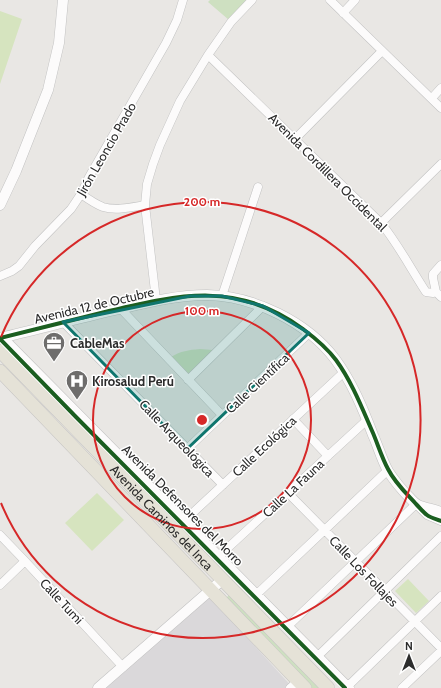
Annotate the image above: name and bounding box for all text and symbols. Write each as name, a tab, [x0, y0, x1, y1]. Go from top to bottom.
street label: Jirón Leoncio Prado	[72, 99, 139, 200]
street label: Avenida Cordillera Occidental	[265, 109, 391, 235]
text: 200 m	[184, 194, 220, 209]
street label: Avenida 12 de Octubre	[33, 283, 156, 327]
text: 100 m	[185, 303, 219, 318]
office icon: CableMas	[41, 330, 67, 363]
place label: CableMas	[70, 335, 125, 351]
street label: Calle Científica	[222, 349, 293, 417]
hospital icon: Kirosalud Perú	[64, 368, 90, 401]
place label: Kirosalud Perú	[92, 373, 174, 389]
street label: Calle Arqueológica	[136, 396, 219, 481]
street label: Calle Ecológica	[229, 412, 300, 480]
centre of rings	[195, 413, 209, 427]
street label: Avenida Defensores del Morro	[119, 441, 247, 569]
street label: Calle La Fauna	[259, 455, 328, 521]
street label: Avenida Caminos del Inca	[107, 461, 217, 574]
street label: Calle Los Follajes	[325, 532, 402, 611]
street label: Calle Tumi	[37, 575, 87, 627]
north arrow	[389, 636, 429, 676]
text: N	[405, 639, 413, 653]

